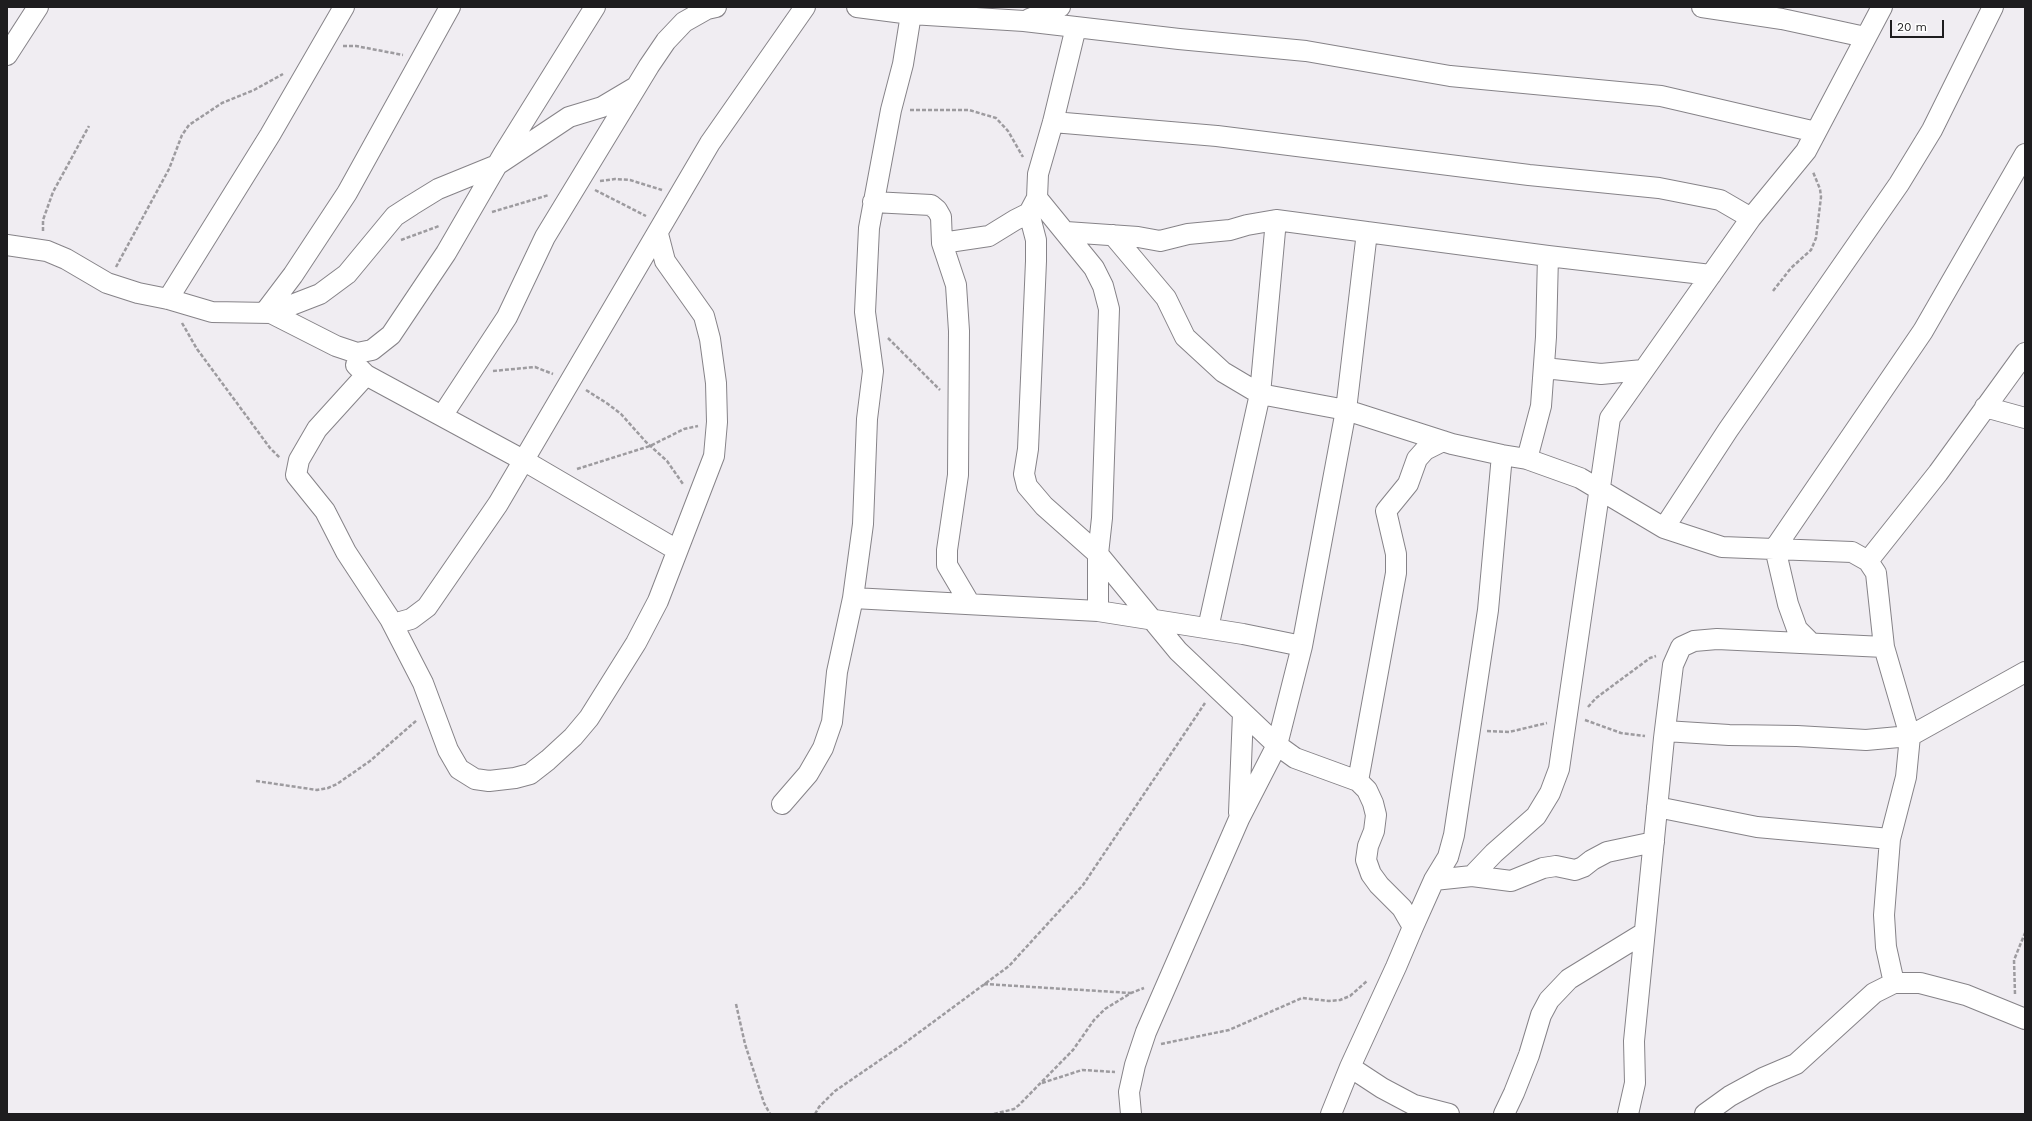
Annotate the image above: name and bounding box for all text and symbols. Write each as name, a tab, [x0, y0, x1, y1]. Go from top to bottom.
scale bar	[1892, 12, 1946, 38]
text: 20 m	[1897, 20, 1927, 34]

